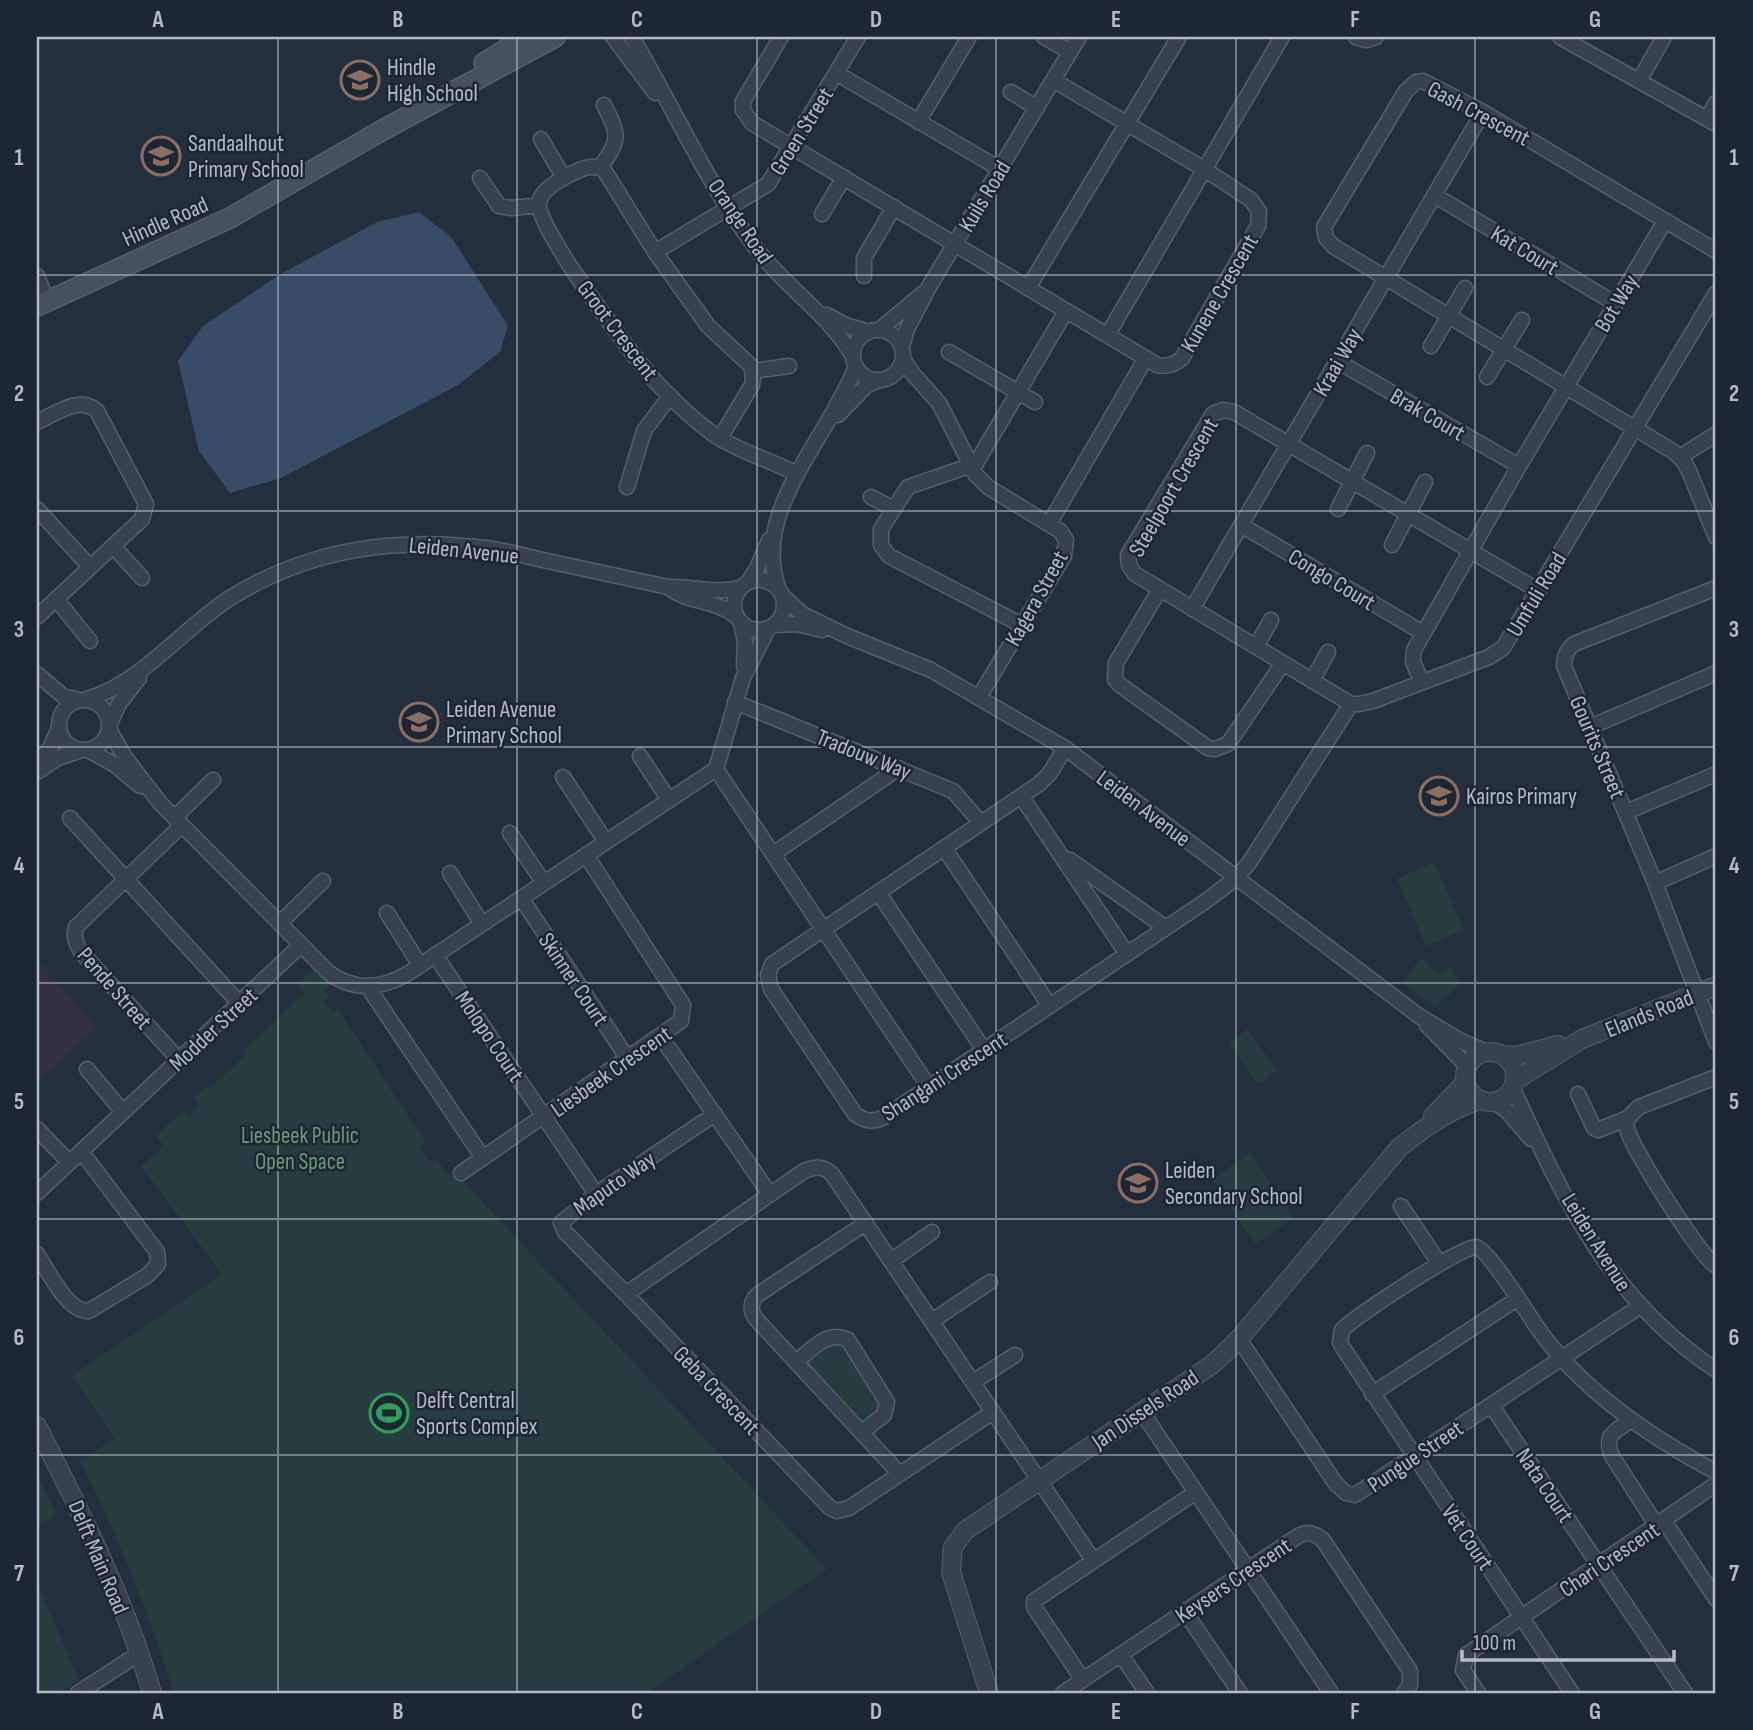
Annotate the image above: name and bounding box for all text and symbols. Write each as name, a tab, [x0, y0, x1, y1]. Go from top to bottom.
text: A	[152, 6, 165, 34]
text: B	[393, 6, 404, 34]
text: C	[631, 6, 643, 34]
text: D	[870, 6, 882, 34]
text: E	[1111, 6, 1121, 34]
text: F	[1350, 6, 1360, 34]
text: G	[1589, 6, 1601, 34]
place label: Hindle High School	[387, 54, 478, 108]
school or university icon: Hindle High School	[339, 59, 381, 101]
street label: Gash Crescent	[1422, 75, 1535, 153]
street label: Groen Street	[764, 82, 840, 181]
place label: Sandaalhout Primary School	[188, 130, 304, 184]
school or university icon: Sandaalhout Primary School	[140, 135, 182, 177]
text: 1	[14, 144, 24, 172]
text: 1	[1729, 144, 1739, 172]
street label: Kuils Road	[953, 156, 1017, 237]
street label: Orange Road	[702, 174, 779, 269]
street label: Hindle Road	[118, 191, 213, 253]
street label: Kat Court	[1486, 220, 1563, 282]
street label: Kunene Crescent	[1175, 229, 1265, 358]
street label: Bot Way	[1589, 269, 1645, 337]
street label: Groot Crescent	[571, 275, 664, 386]
street label: Kraai Way	[1307, 323, 1369, 402]
text: 2	[14, 380, 24, 408]
text: 2	[1729, 380, 1739, 408]
street label: Brak Court	[1385, 382, 1470, 447]
street label: Steelpoort Crescent	[1123, 413, 1225, 562]
street label: Leiden Avenue	[408, 531, 520, 571]
street label: Congo Court	[1283, 543, 1380, 617]
street label: Kagera Street	[999, 546, 1075, 651]
street label: Umfuli Road	[1501, 547, 1573, 642]
text: 3	[14, 616, 24, 644]
text: 3	[1729, 616, 1739, 644]
street label: Gourits Street	[1563, 692, 1631, 803]
place label: Leiden Avenue Primary School	[446, 696, 562, 750]
school or university icon: Leiden Avenue Primary School	[398, 701, 440, 743]
street label: Tradouw Way	[812, 723, 915, 787]
street label: Leiden Avenue	[1091, 764, 1196, 853]
school or university icon: Kairos Primary	[1418, 775, 1460, 817]
place label: Kairos Primary	[1466, 783, 1577, 811]
text: 4	[14, 852, 25, 880]
text: 4	[1729, 852, 1740, 880]
street label: Skinner Court	[532, 928, 614, 1031]
street label: Pende Street	[71, 942, 158, 1036]
street label: Modder Street	[164, 982, 264, 1078]
street label: Elands Road	[1601, 984, 1697, 1044]
street label: Molopo Court	[449, 986, 530, 1087]
street label: Liesbeek Crescent	[546, 1020, 677, 1124]
street label: Shangani Crescent	[877, 1026, 1013, 1128]
text: 5	[14, 1088, 24, 1116]
text: 5	[1729, 1088, 1739, 1116]
park label: Liesbeek Public Open Space	[241, 1122, 359, 1176]
street label: Maputo Way	[568, 1145, 661, 1222]
place label: Leiden Secondary School	[1165, 1157, 1303, 1211]
school or university icon: Leiden Secondary School	[1117, 1162, 1159, 1204]
street label: Leiden Avenue	[1555, 1188, 1637, 1297]
text: 6	[14, 1324, 24, 1352]
text: 6	[1729, 1324, 1739, 1352]
street label: Geba Crescent	[667, 1340, 766, 1441]
street label: Jan Dissels Road	[1086, 1364, 1204, 1456]
place label: Delft Central Sports Complex	[416, 1387, 538, 1441]
sports icon: Delft Central Sports Complex	[368, 1392, 410, 1434]
street label: Pungue Street	[1362, 1415, 1469, 1499]
street label: Nata Court	[1509, 1443, 1579, 1528]
street label: Delft Main Road	[62, 1496, 135, 1618]
street label: Vet Court	[1435, 1499, 1499, 1576]
street label: Chari Crescent	[1554, 1516, 1665, 1603]
street label: Keysers Crescent	[1170, 1532, 1297, 1630]
text: 7	[14, 1560, 24, 1588]
text: 7	[1729, 1560, 1739, 1588]
scale bar	[1462, 1618, 1674, 1662]
text: 100 m	[1473, 1631, 1516, 1656]
text: A	[152, 1698, 165, 1726]
text: B	[393, 1698, 404, 1726]
text: C	[631, 1698, 643, 1726]
text: D	[870, 1698, 882, 1726]
text: E	[1111, 1698, 1121, 1726]
text: F	[1350, 1698, 1360, 1726]
text: G	[1589, 1698, 1601, 1726]

